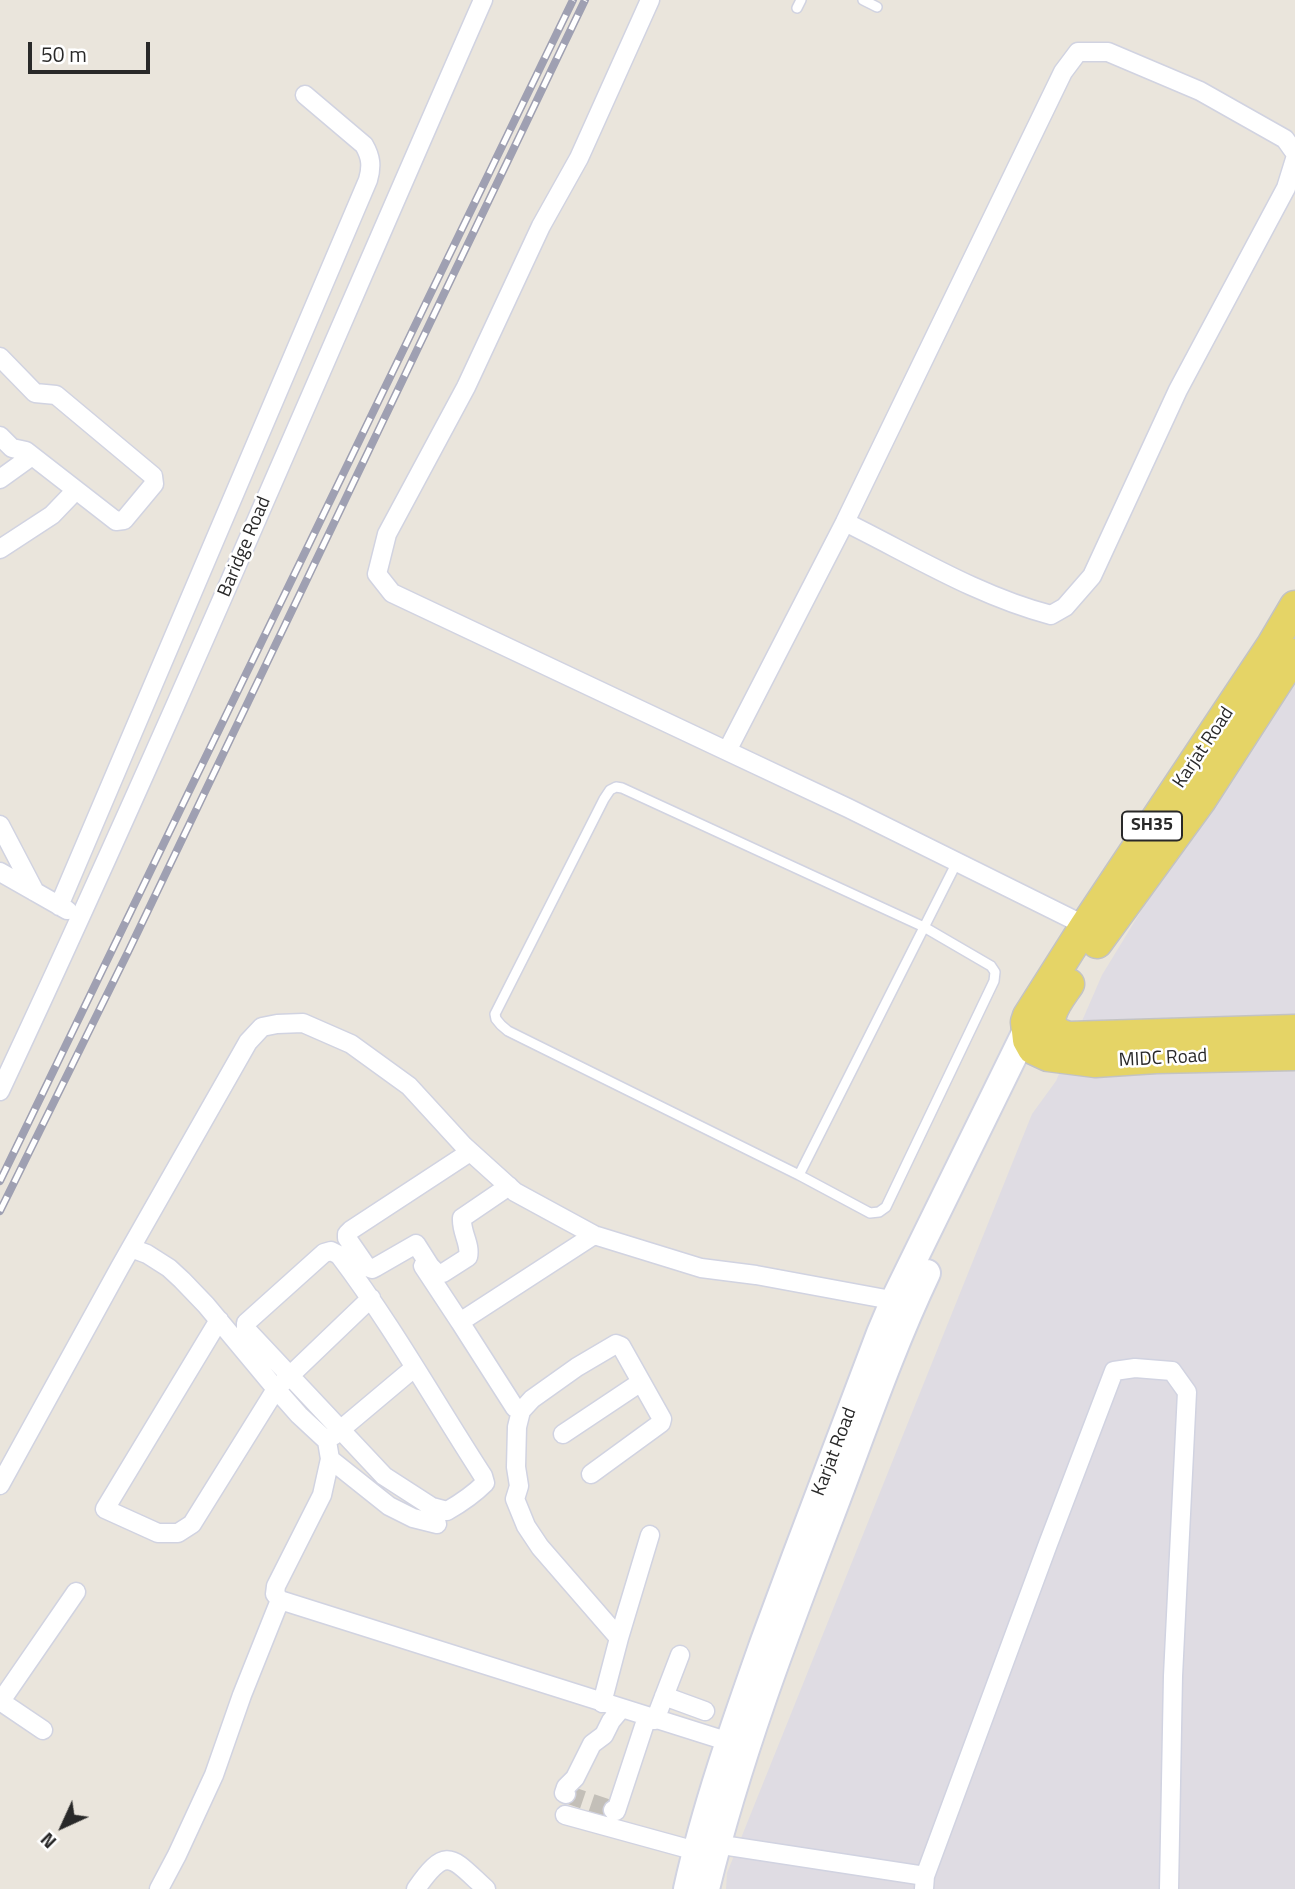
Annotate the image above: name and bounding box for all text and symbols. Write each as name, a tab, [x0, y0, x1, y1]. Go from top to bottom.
scale bar	[32, 28, 154, 72]
text: 50 m	[41, 38, 87, 70]
street label: Baridge Road	[214, 493, 276, 601]
street label: Karjat Road	[1169, 703, 1239, 793]
road number: SH35	[1122, 812, 1182, 840]
street label: MIDC Road	[1118, 1045, 1208, 1073]
street label: Karjat Road	[808, 1405, 862, 1499]
north arrow	[28, 1791, 98, 1861]
text: N	[33, 1826, 63, 1856]

